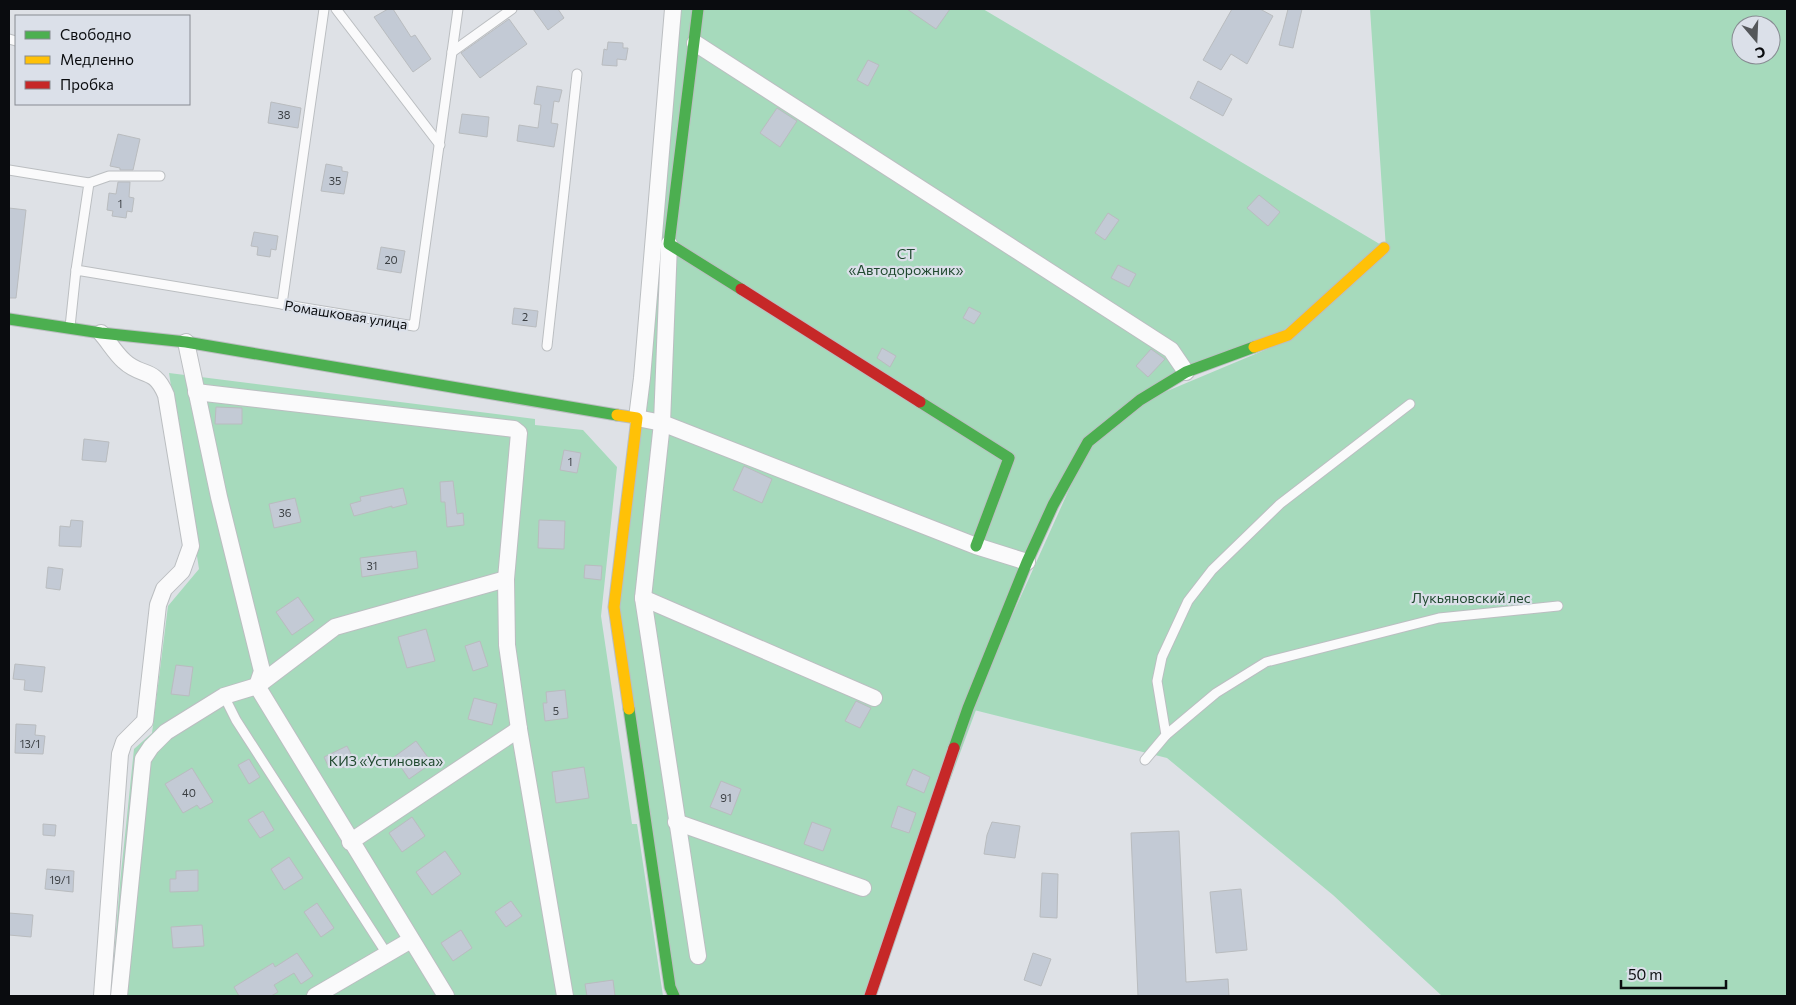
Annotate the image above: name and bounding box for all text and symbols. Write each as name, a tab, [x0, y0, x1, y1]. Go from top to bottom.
legend	[15, 15, 190, 105]
north arrow	[1731, 15, 1781, 65]
text: Свободно	[60, 25, 131, 43]
text: С	[1753, 43, 1768, 62]
text: Медленно	[60, 50, 134, 68]
text: Пробка	[60, 75, 114, 93]
house number: 38	[278, 108, 291, 121]
house number: 35	[329, 174, 341, 187]
house number: 1	[118, 197, 122, 210]
park label: СТ «Автодорожник»	[848, 245, 964, 278]
house number: 20	[384, 253, 398, 266]
street label: Ромашковая улица	[283, 296, 409, 333]
house number: 2	[522, 310, 528, 323]
house number: 1	[568, 455, 572, 468]
house number: 36	[279, 506, 292, 519]
house number: 31	[367, 559, 377, 572]
park label: Лукьяновский лес	[1411, 589, 1531, 606]
house number: 5	[553, 704, 559, 717]
house number: 13/1	[20, 737, 40, 750]
park label: КИЗ «Устиновка»	[329, 752, 443, 769]
house number: 40	[182, 786, 196, 799]
house number: 91	[720, 791, 732, 804]
house number: 19/1	[50, 873, 70, 886]
scale bar	[1621, 958, 1726, 990]
text: 50 m	[1628, 965, 1662, 983]

